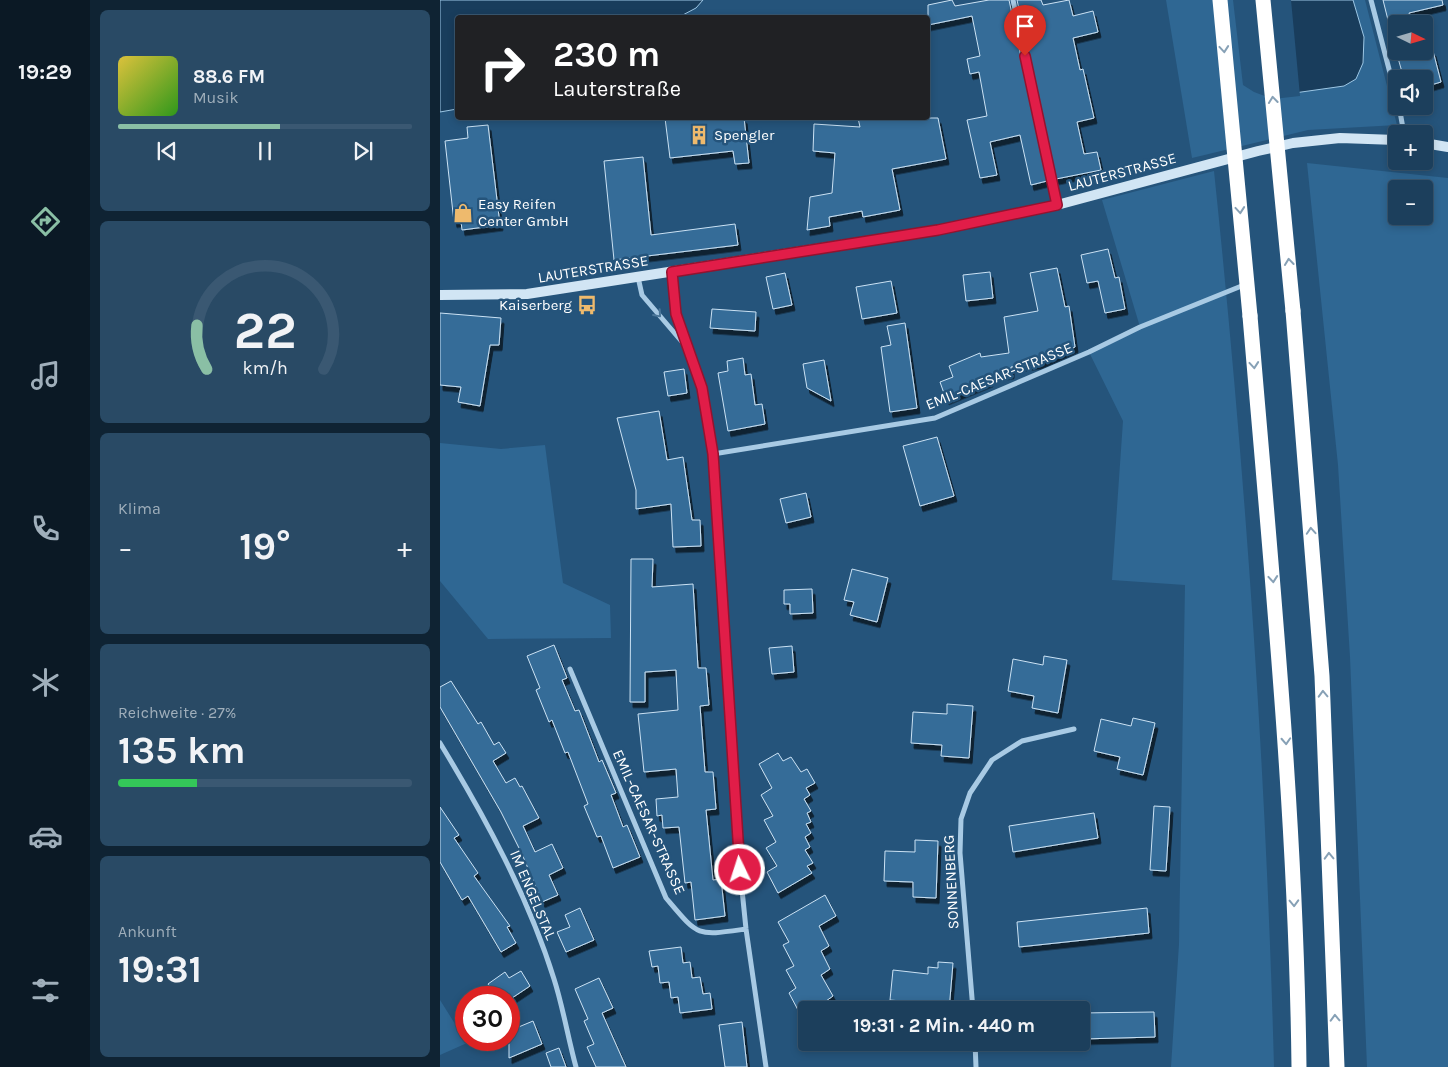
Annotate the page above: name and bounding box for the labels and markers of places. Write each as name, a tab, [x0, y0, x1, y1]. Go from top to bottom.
pin	[1004, 5, 1046, 56]
building icon: Spengler	[688, 124, 710, 146]
place label: Spengler	[714, 126, 775, 144]
place label: Easy Reifen Center GmbH	[478, 195, 569, 230]
shop icon: Easy Reifen Center GmbH	[452, 202, 474, 224]
bus stop icon: Kaiserberg	[576, 294, 598, 316]
place label: Kaiserberg	[499, 296, 573, 314]

